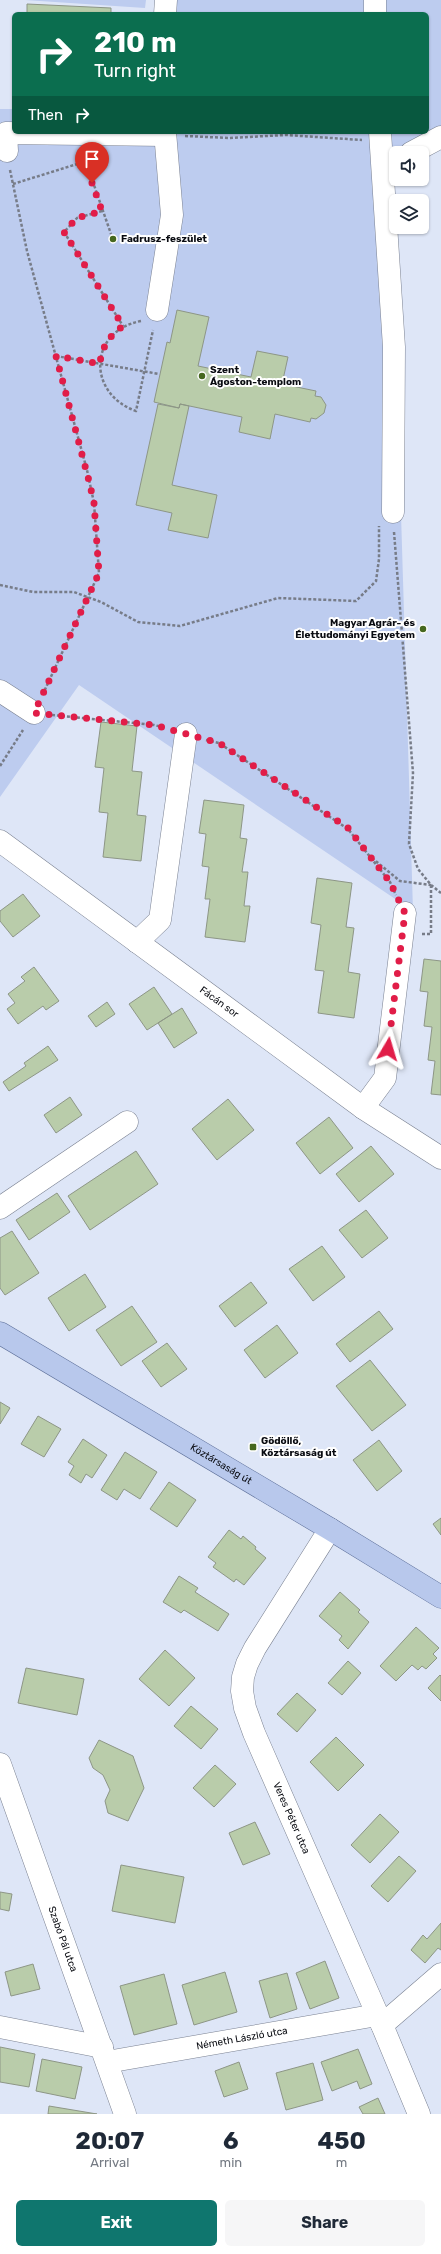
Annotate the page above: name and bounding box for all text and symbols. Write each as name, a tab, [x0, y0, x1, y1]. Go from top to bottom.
text: 210 m	[94, 26, 177, 59]
icon: right	[28, 28, 80, 80]
text: Turn right	[94, 60, 176, 82]
icon: right	[71, 104, 93, 126]
text: Then	[28, 106, 63, 124]
pin	[75, 142, 109, 183]
map controls	[389, 146, 429, 234]
button: sound	[389, 146, 429, 186]
icon: arrive	[81, 148, 103, 170]
button: layers	[389, 194, 429, 234]
place label: Fadrusz-feszület	[121, 233, 207, 245]
marker: Fadrusz-feszület	[108, 234, 118, 244]
place label: Szent Ágoston-templom	[210, 364, 301, 388]
marker: Szent Ágoston-templom	[197, 371, 207, 381]
place label: Magyar Agrár- és Élettudományi Egyetem	[295, 617, 415, 641]
marker: Magyar Agrár- és Élettudományi Egyetem	[418, 624, 428, 634]
street label: Fácán sor	[197, 984, 241, 1021]
position arrow	[367, 1028, 409, 1070]
place label: Gödöllő, Köztársaság út	[261, 1435, 337, 1459]
street label: Köztársaság út	[188, 1441, 254, 1487]
marker: Gödöllő, Köztársaság út	[248, 1442, 258, 1452]
street label: Veres Péter utca	[270, 1780, 312, 1856]
street label: Szabó Pál utca	[45, 1905, 80, 1974]
street label: Németh László utca	[195, 2025, 289, 2052]
text: 20:07	[75, 2127, 144, 2155]
text: 6	[223, 2127, 239, 2155]
text: 450	[317, 2127, 366, 2155]
text: Arrival	[90, 2155, 129, 2170]
text: min	[220, 2155, 242, 2170]
text: m	[336, 2155, 347, 2170]
button: Exit	[16, 2200, 217, 2246]
button: Share	[225, 2200, 425, 2246]

